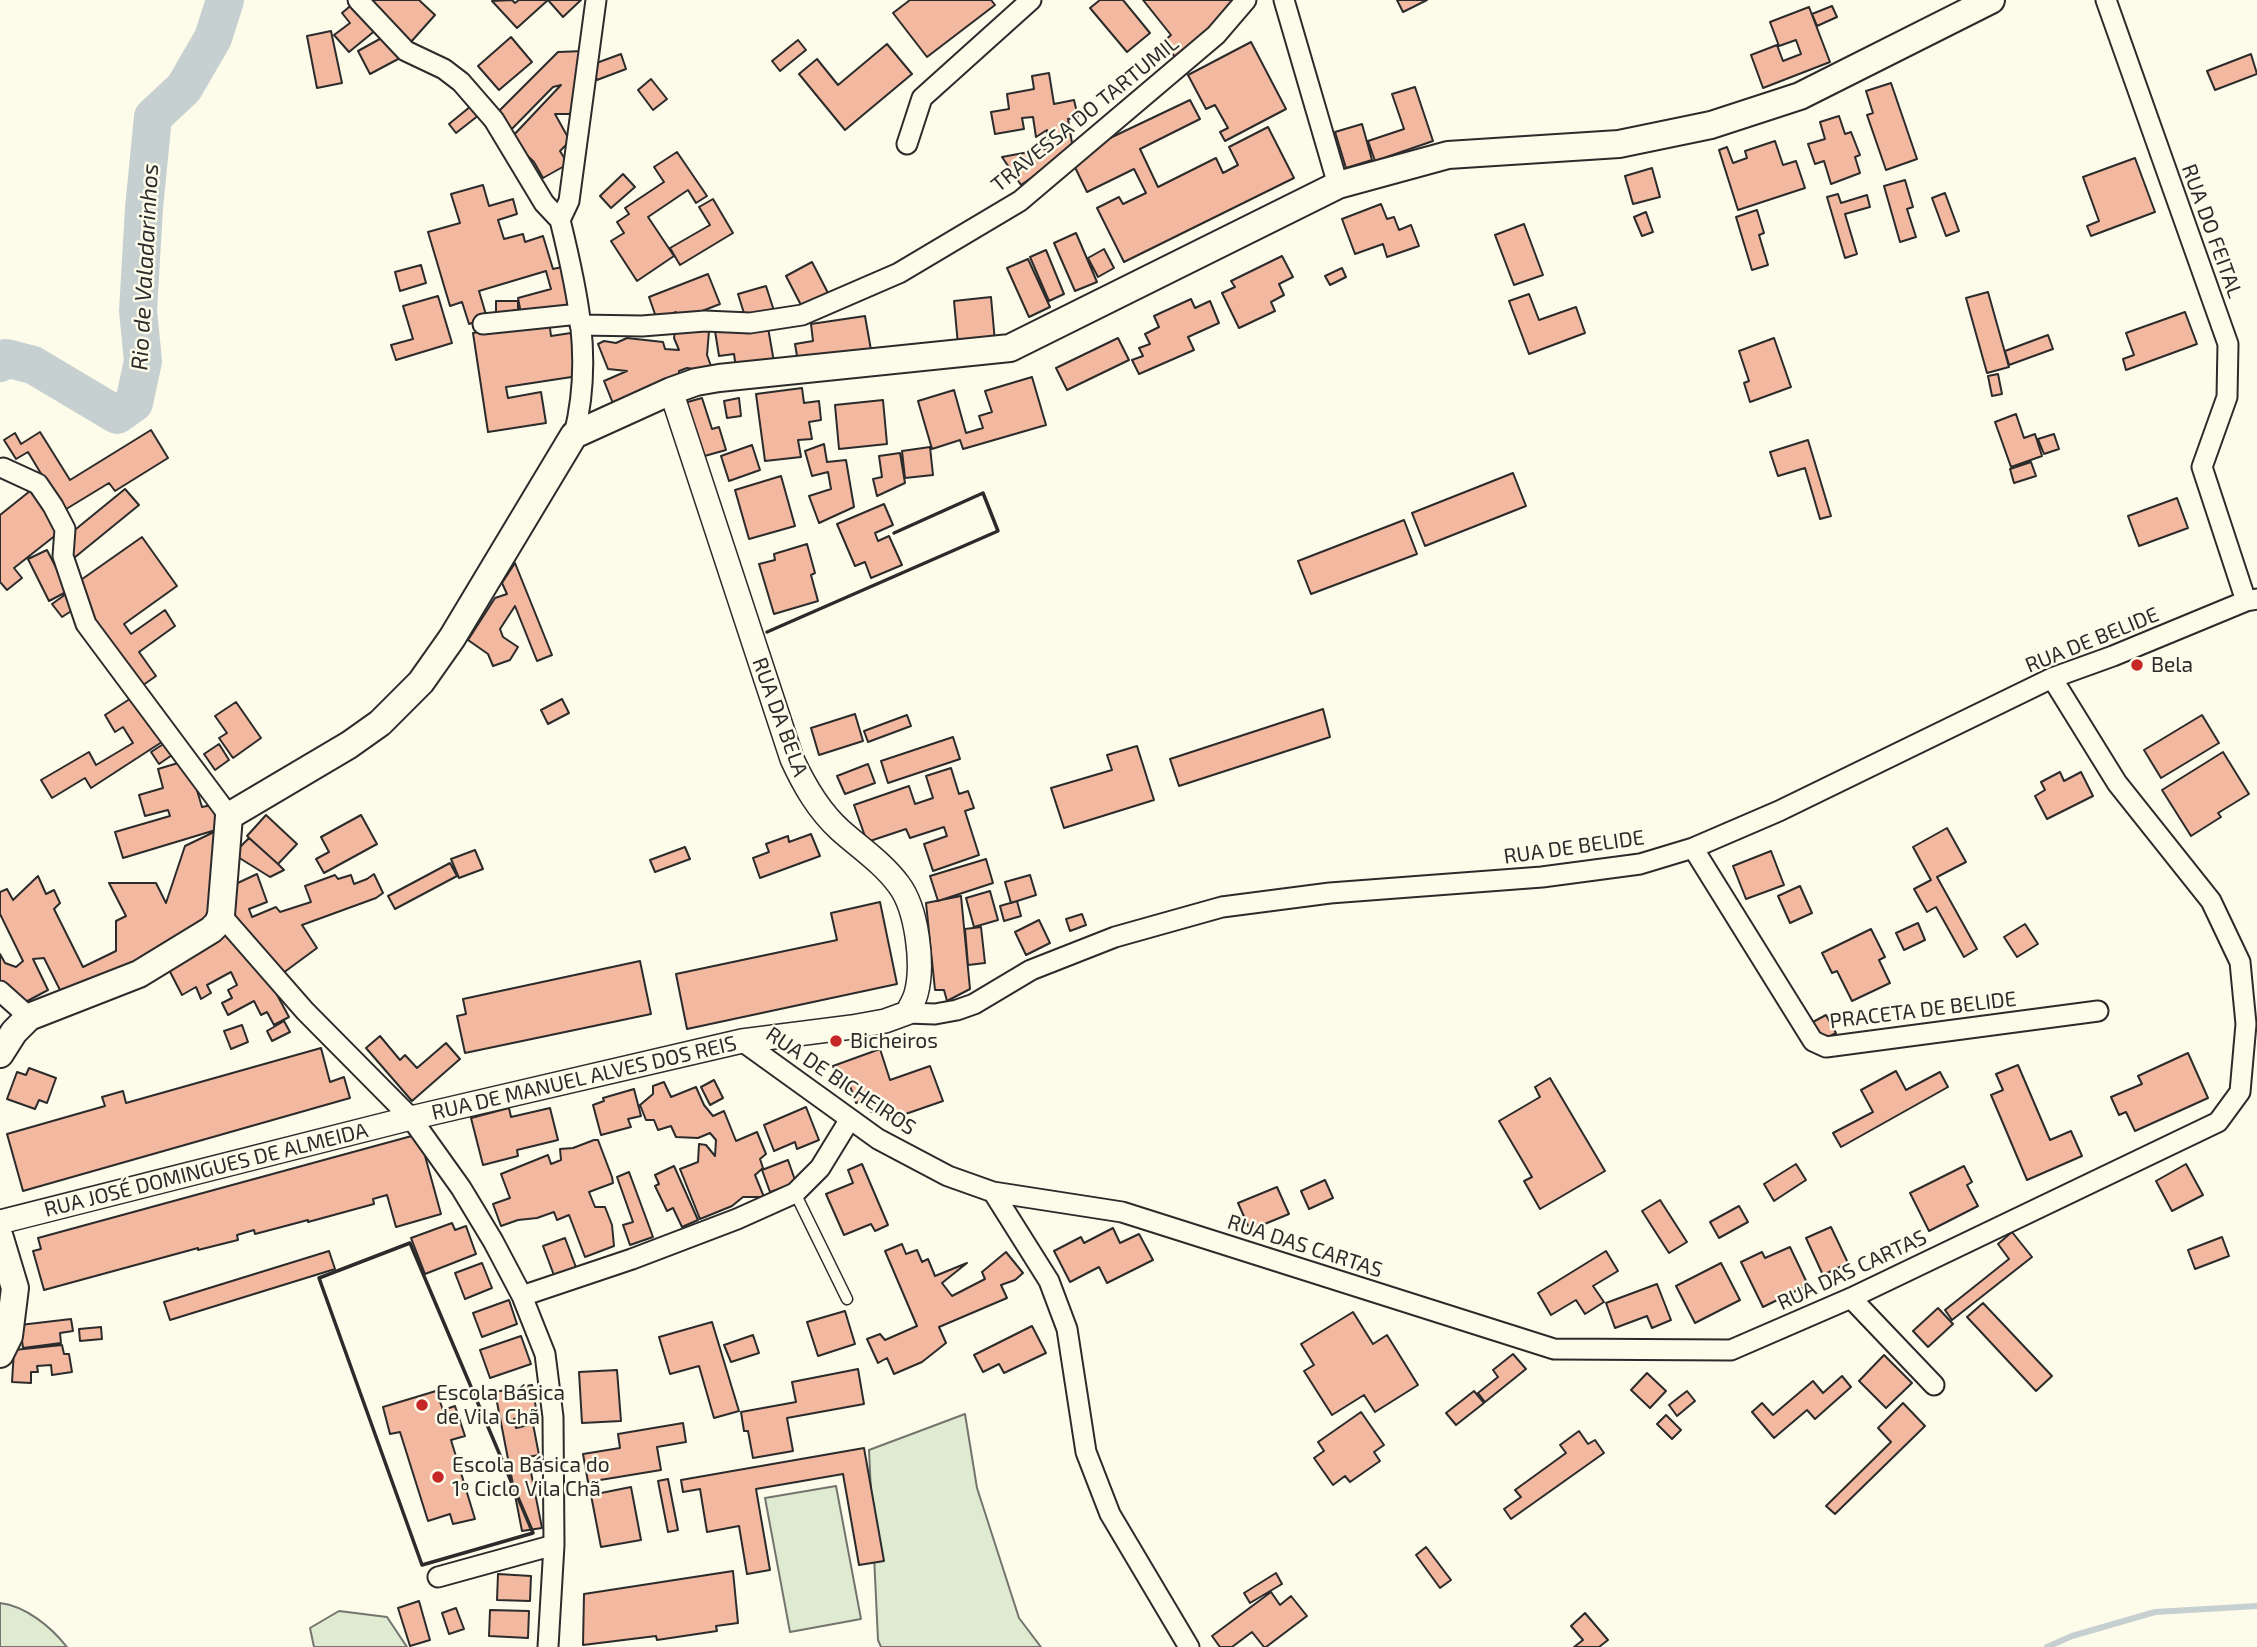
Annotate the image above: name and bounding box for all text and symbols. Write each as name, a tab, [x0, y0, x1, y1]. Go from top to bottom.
street label: TRAVESSA DO TARTUMIL	[986, 31, 1184, 197]
street label: RUA DO FEITAL	[2176, 161, 2248, 301]
water label: Rio de Valadarinhos	[126, 163, 164, 371]
street label: RUA DE BELIDE	[2022, 602, 2162, 678]
place label: Bela	[2151, 652, 2193, 678]
street label: RUA DA BELA	[747, 654, 813, 780]
marker: Bela	[2129, 657, 2145, 673]
street label: RUA DE BELIDE	[1502, 825, 1646, 869]
street label: PRACETA DE BELIDE	[1828, 986, 2018, 1034]
street label: RUA DE BICHEIROS	[761, 1021, 921, 1141]
place label: Bicheiros	[850, 1028, 938, 1054]
street label: RUA DE MANUEL ALVES DOS REIS	[429, 1031, 739, 1125]
marker: Bicheiros	[828, 1033, 844, 1049]
street label: RUA JOSÉ DOMINGUES DE ALMEIDA	[41, 1117, 371, 1223]
street label: RUA DAS CARTAS	[1224, 1209, 1386, 1283]
street label: RUA DAS CARTAS	[1773, 1224, 1931, 1316]
place label: Escola Básica de Vila Chã	[436, 1380, 565, 1430]
marker: Escola Básica de Vila Chã	[414, 1397, 430, 1413]
place label: Escola Básica do 1º Ciclo Vila Chã	[452, 1452, 610, 1502]
marker: Escola Básica do 1º Ciclo Vila Chã	[430, 1469, 446, 1485]

